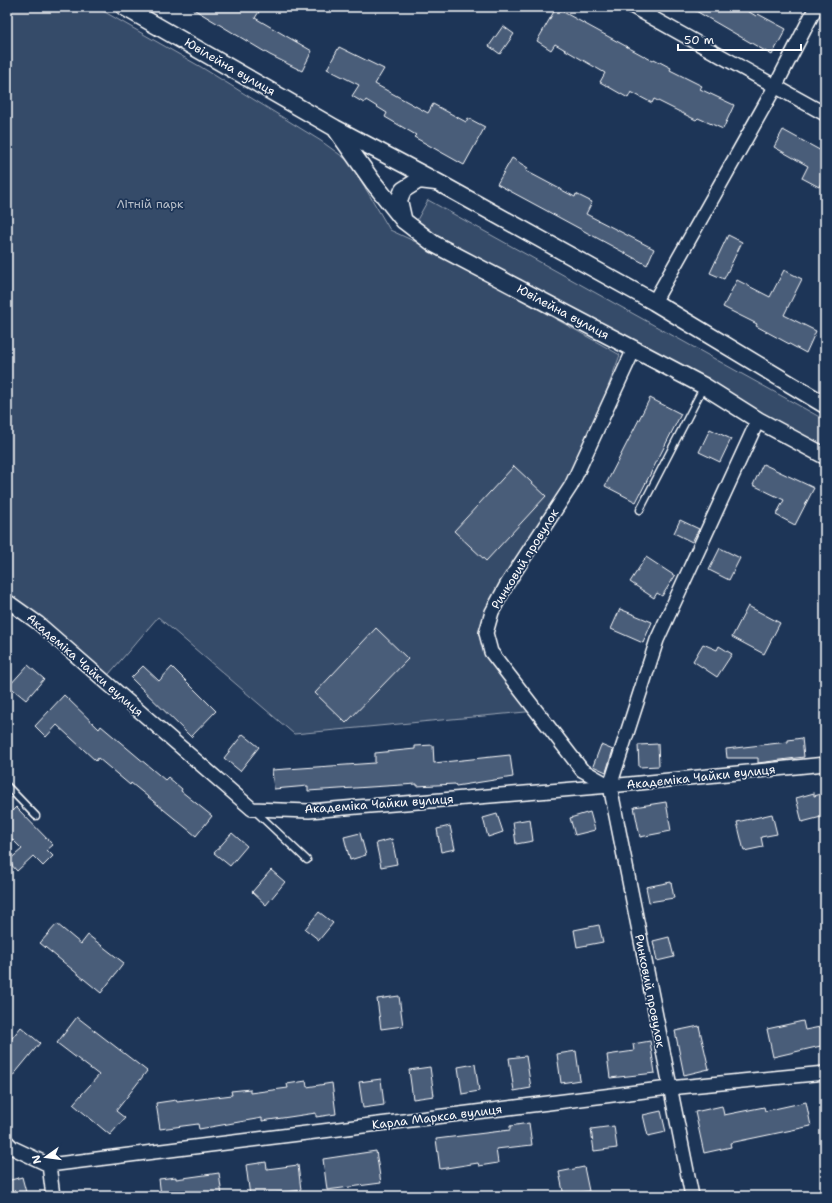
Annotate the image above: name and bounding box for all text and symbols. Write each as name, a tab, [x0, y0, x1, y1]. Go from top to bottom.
scale bar	[678, 26, 801, 52]
text: 50 m	[684, 32, 714, 48]
street label: Ювілейна вулиця	[182, 34, 278, 100]
park label: Літній парк	[117, 196, 184, 212]
street label: Ювілейна вулиця	[514, 281, 612, 343]
street label: Ринковий провулок	[488, 505, 563, 612]
street label: Академіка Чайки вулиця	[23, 610, 147, 720]
street label: Академіка Чайки вулиця	[626, 761, 776, 793]
street label: Академіка Чайки вулиця	[304, 791, 454, 817]
street label: Ринковий провулок	[631, 933, 669, 1050]
street label: Карла Маркса вулиця	[371, 1101, 503, 1133]
north arrow	[26, 1137, 66, 1177]
text: N	[28, 1153, 45, 1165]

